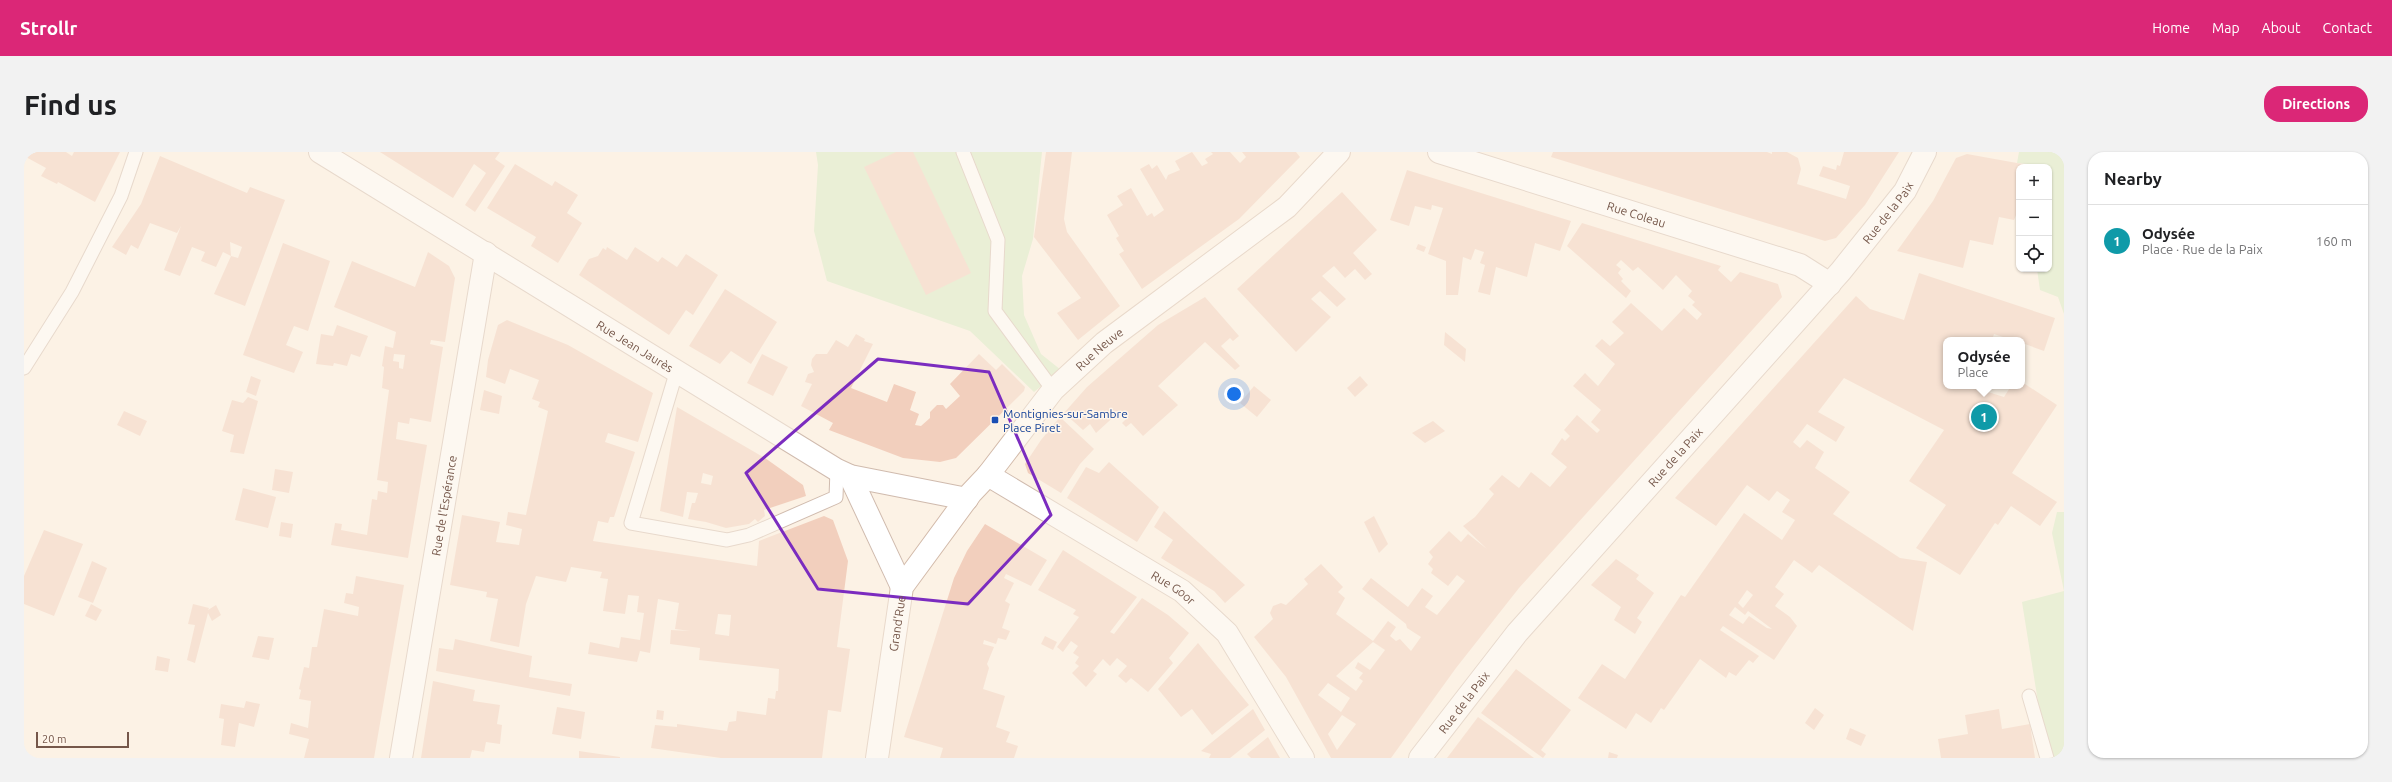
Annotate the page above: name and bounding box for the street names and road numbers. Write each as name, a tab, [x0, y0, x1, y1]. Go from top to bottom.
street label: Rue de la Paix	[1859, 179, 1915, 246]
street label: Rue Coleau	[1606, 199, 1668, 229]
street label: Rue Jean Jaurès	[595, 317, 676, 374]
street label: Rue Neuve	[1073, 325, 1125, 373]
street label: Rue de la Paix	[1645, 424, 1705, 489]
street label: Rue de l'Espérance	[429, 454, 458, 557]
street label: Rue Goor	[1149, 568, 1199, 607]
street label: Grand'Rue	[886, 595, 907, 652]
street label: Rue de la Paix	[1436, 669, 1491, 735]

